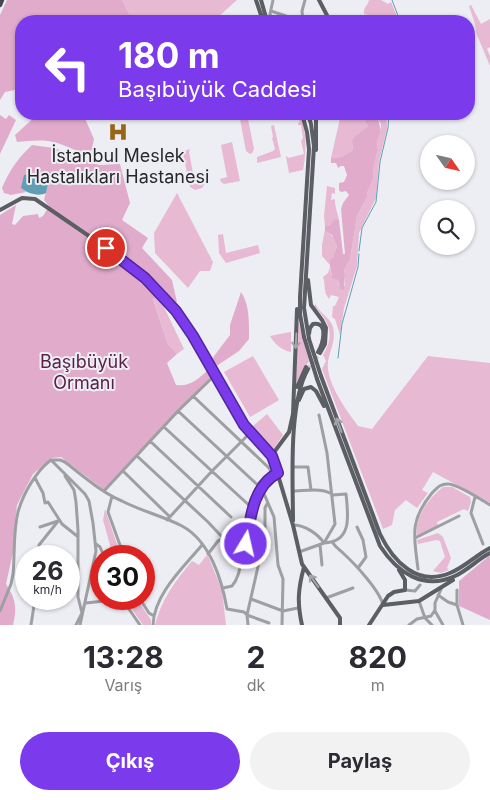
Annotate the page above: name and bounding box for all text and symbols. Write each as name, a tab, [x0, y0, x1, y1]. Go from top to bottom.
text: 180 m	[118, 34, 220, 76]
icon: left	[35, 35, 100, 100]
text: Başıbüyük Caddesi	[118, 76, 317, 102]
hospital icon: İstanbul Meslek Hastalıkları Hastanesi	[107, 121, 129, 143]
north arrow	[420, 135, 475, 190]
map controls	[420, 135, 475, 255]
place label: İstanbul Meslek Hastalıkları Hastanesi	[27, 144, 209, 187]
button: search	[420, 200, 475, 255]
pin	[85, 227, 127, 269]
icon: arrive	[92, 234, 120, 262]
one-way arrow	[291, 332, 300, 348]
park label: Başıbüyük Ormanı	[40, 351, 128, 393]
one-way arrow	[334, 418, 343, 433]
position arrow	[219, 517, 271, 569]
speed limit sign: 30	[90, 545, 155, 610]
text: 26	[32, 556, 63, 586]
one-way arrow	[309, 574, 319, 588]
text: km/h	[33, 582, 62, 597]
text: 13:28	[83, 639, 164, 675]
text: 2	[247, 639, 266, 675]
text: 820	[348, 639, 407, 675]
text: Varış	[104, 675, 142, 695]
text: dk	[247, 675, 265, 695]
text: m	[371, 675, 385, 695]
button: Çıkış	[20, 732, 240, 790]
button: Paylaş	[250, 732, 470, 790]

